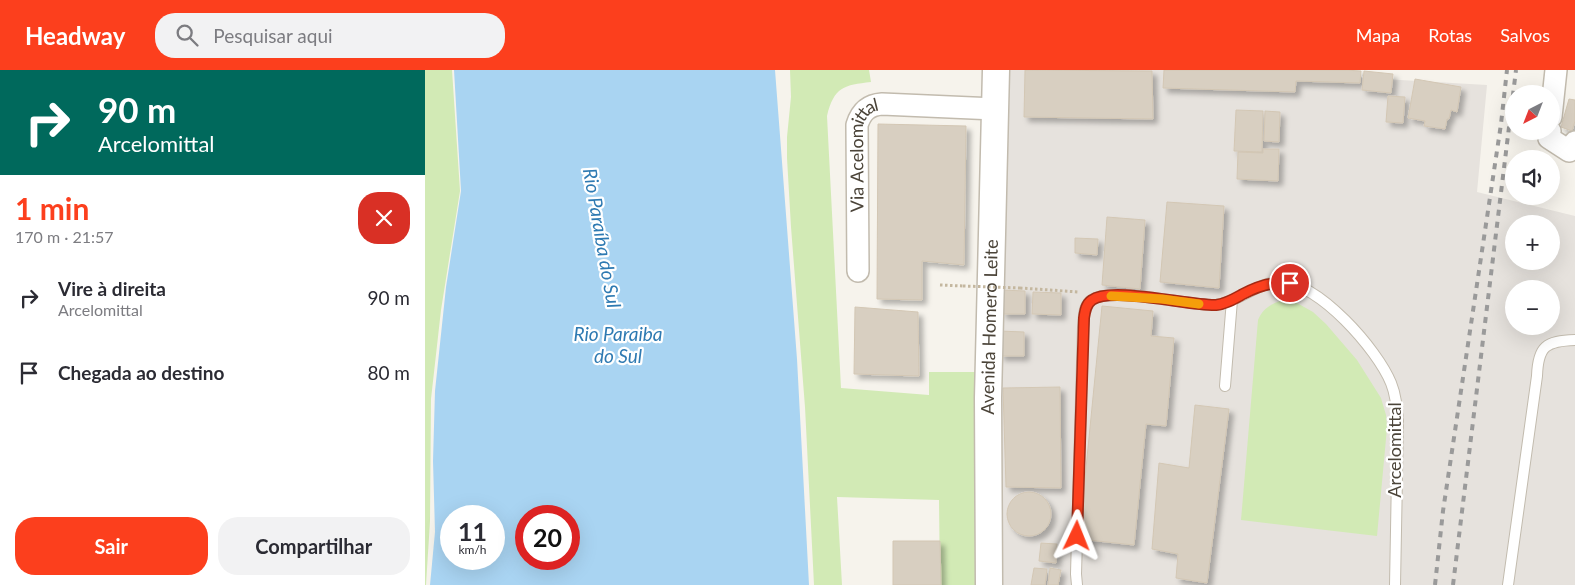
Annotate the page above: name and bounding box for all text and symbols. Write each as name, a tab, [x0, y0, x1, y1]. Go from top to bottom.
search box	[155, 13, 505, 58]
text: Headway	[25, 21, 125, 50]
icon: search	[173, 21, 201, 49]
text: Pesquisar aqui	[213, 24, 333, 47]
text: Mapa	[1356, 24, 1400, 46]
text: Rotas	[1428, 24, 1472, 46]
text: Salvos	[1500, 24, 1550, 46]
north arrow	[1505, 85, 1560, 140]
map controls	[1505, 85, 1560, 335]
text: 90 m	[98, 88, 176, 130]
icon: right	[15, 90, 80, 155]
street label: Via Acelomittal	[845, 93, 880, 212]
text: Arcelomittal	[98, 130, 215, 157]
button: sound	[1505, 150, 1560, 205]
water label: Rio Paraíba do Sul	[579, 166, 626, 310]
text: 1 min	[15, 190, 89, 226]
button: close	[358, 192, 410, 244]
button: +	[1505, 215, 1560, 270]
text: 170 m · 21:57	[15, 227, 114, 246]
street label: Avenida Homero Leite	[976, 239, 1002, 415]
pin	[1269, 262, 1311, 304]
icon: arrive	[1276, 269, 1304, 297]
text: Vire à direita	[58, 277, 166, 300]
button: −	[1505, 280, 1560, 335]
icon: right	[15, 284, 43, 312]
text: 90 m	[367, 286, 410, 309]
text: Arcelomittal	[58, 300, 143, 319]
water label: Rio Paraiba do Sul	[573, 322, 663, 367]
icon: arrive	[15, 359, 43, 387]
text: Chegada ao destino	[58, 361, 224, 384]
text: 80 m	[367, 361, 410, 384]
street label: Arcelomittal	[1383, 402, 1405, 498]
speed limit sign: 20	[515, 505, 580, 570]
position arrow	[1050, 509, 1102, 561]
text: 11	[458, 516, 487, 546]
button: Sair	[15, 517, 208, 575]
button: Compartilhar	[218, 517, 410, 575]
text: km/h	[458, 542, 487, 557]

